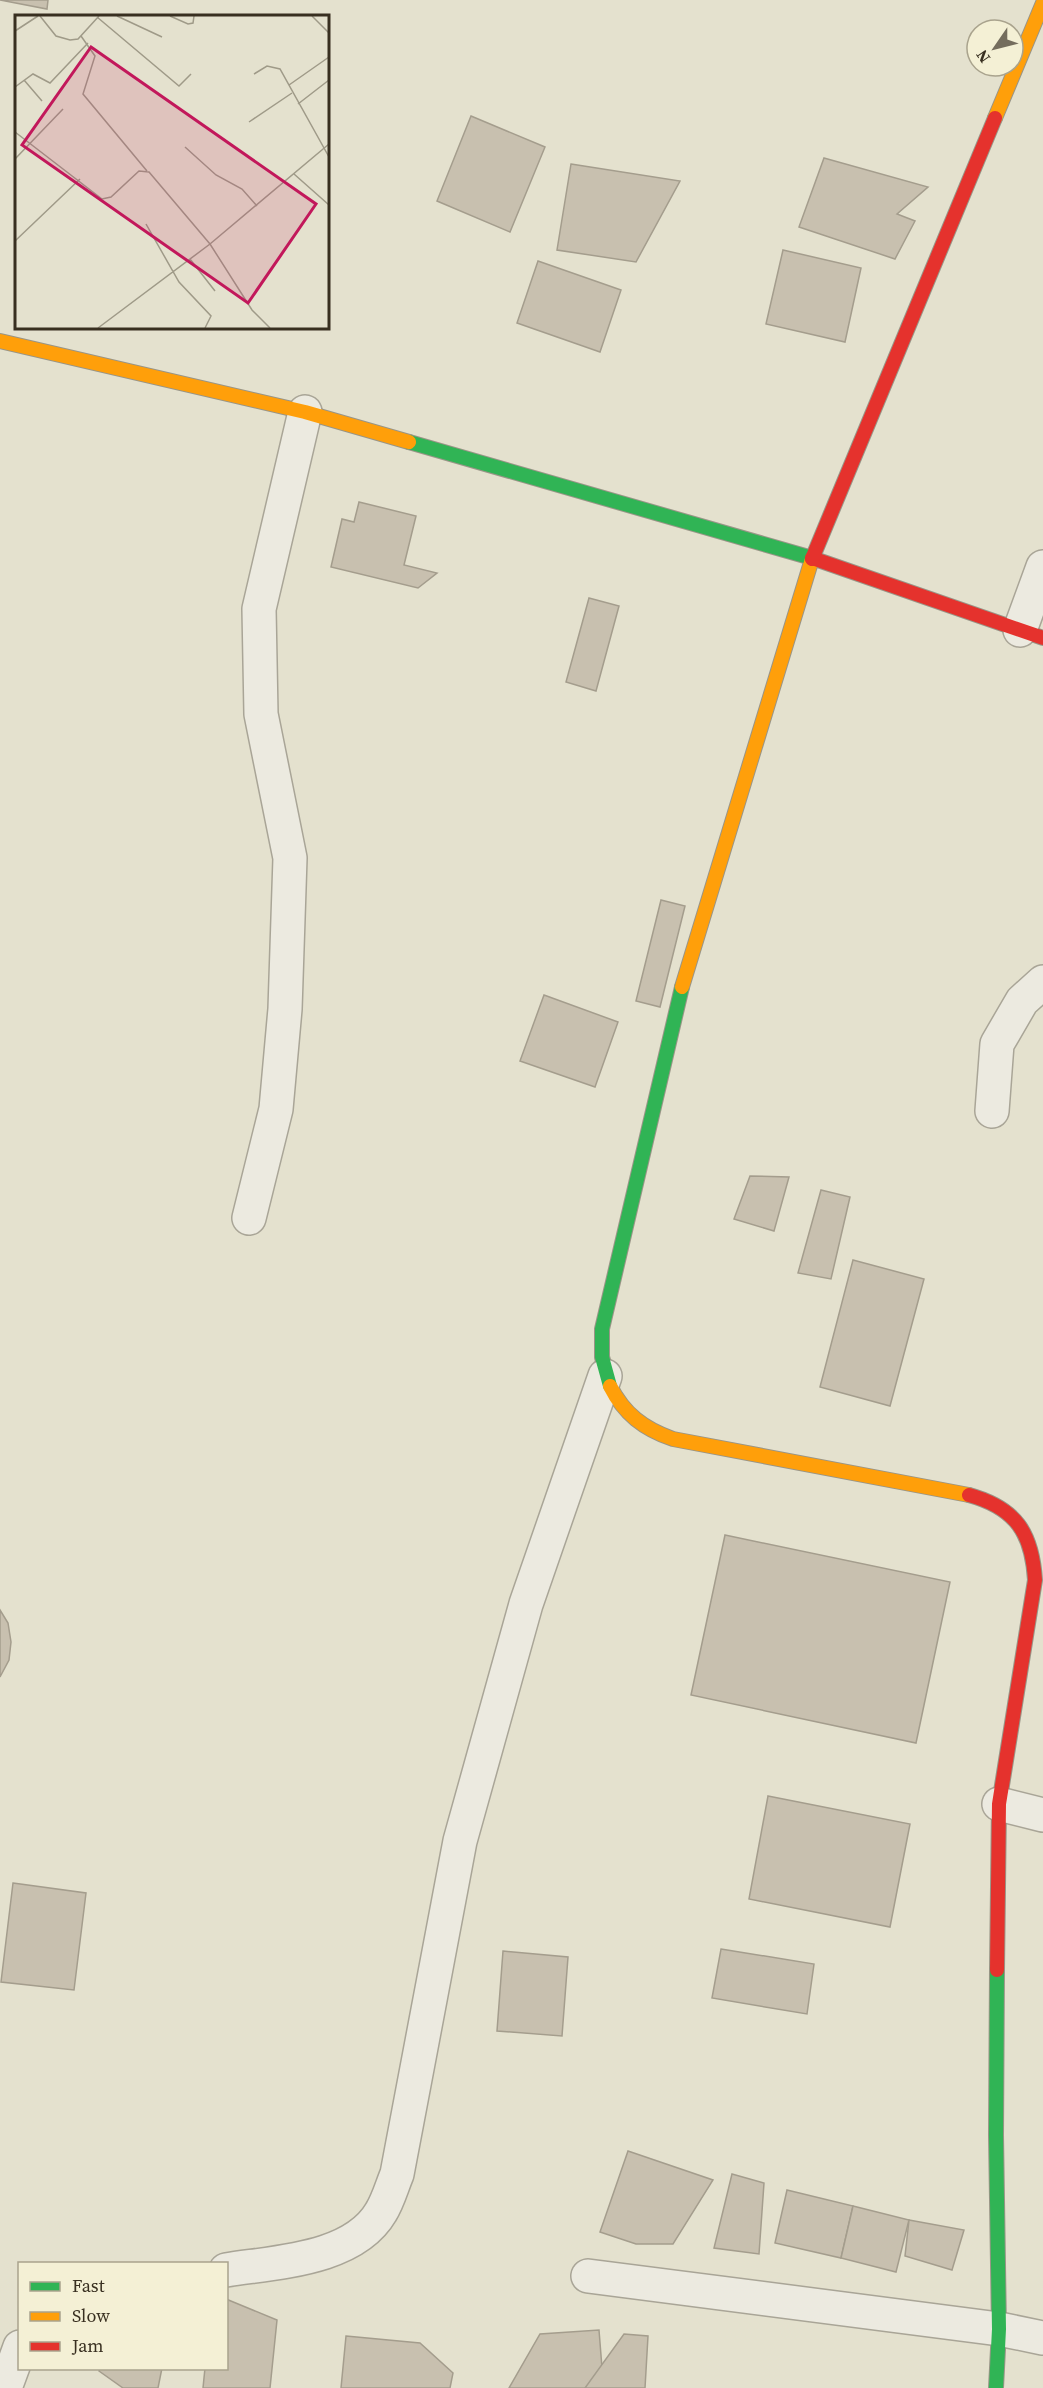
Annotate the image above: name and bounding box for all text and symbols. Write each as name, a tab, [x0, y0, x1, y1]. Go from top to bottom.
inset map	[15, 15, 328, 328]
north arrow	[965, 18, 1025, 78]
text: N	[970, 45, 995, 68]
legend	[18, 2262, 228, 2370]
text: Fast	[72, 2273, 105, 2298]
text: Slow	[72, 2303, 110, 2328]
text: Jam	[71, 2333, 104, 2358]

